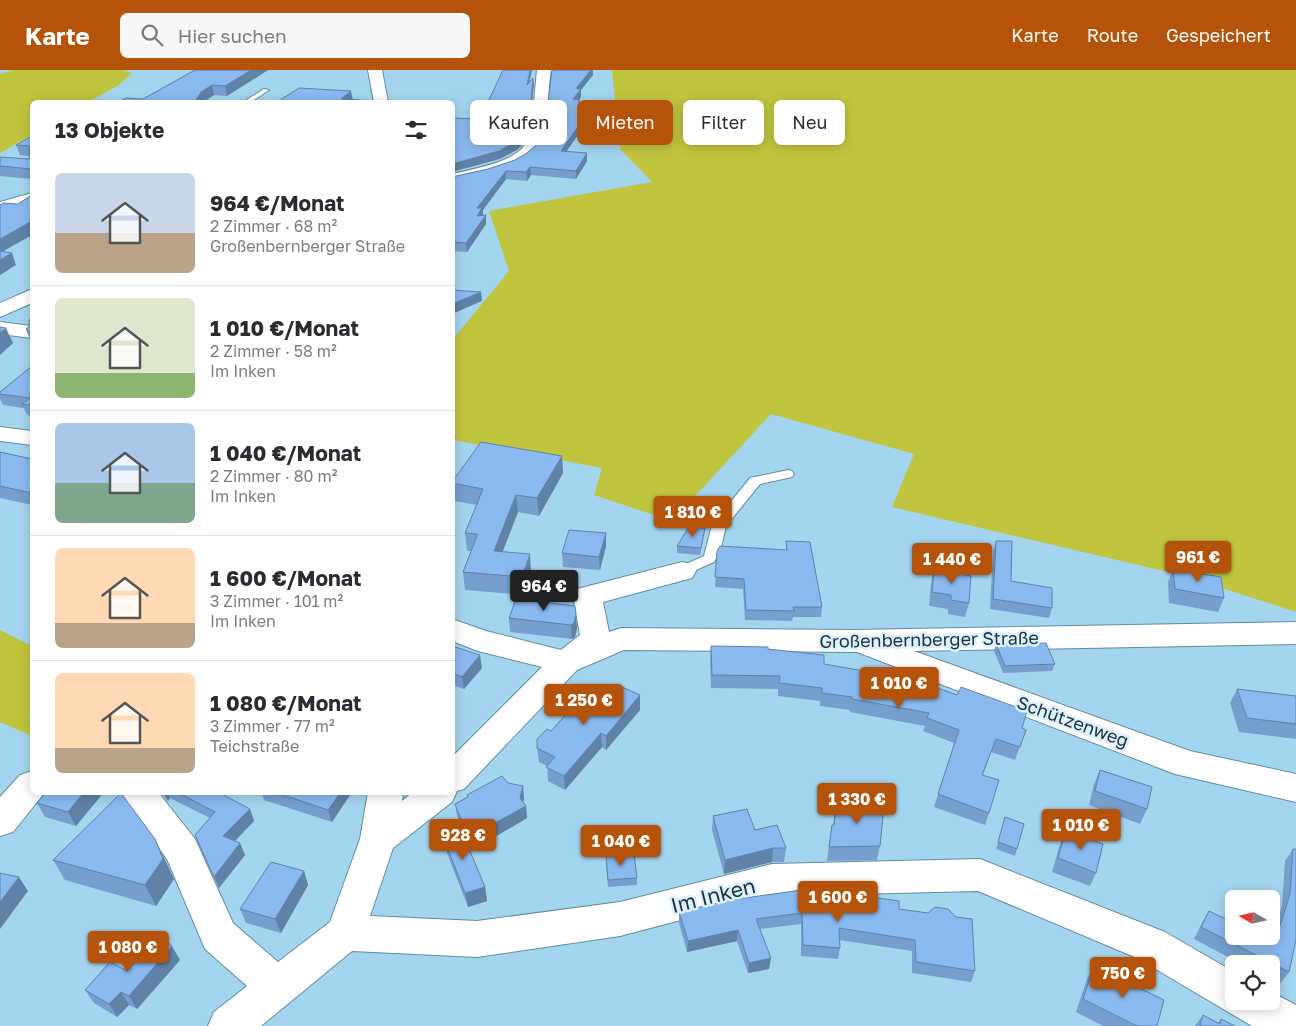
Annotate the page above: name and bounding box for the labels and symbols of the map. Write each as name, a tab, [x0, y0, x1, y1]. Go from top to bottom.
pin: 1 810 €	[647, 496, 739, 538]
pin: 961 €	[1163, 540, 1233, 583]
pin: 1 440 €	[906, 542, 998, 585]
pin: 964 €	[509, 570, 579, 612]
street label: Großenbernberger Straße	[819, 626, 1039, 652]
pin: 1 010 €	[853, 666, 945, 709]
pin: 1 250 €	[538, 684, 630, 726]
street label: Schützenweg	[1014, 691, 1132, 751]
pin: 1 330 €	[811, 782, 903, 825]
pin: 1 010 €	[1035, 808, 1127, 851]
pin: 928 €	[428, 818, 498, 861]
pin: 1 040 €	[575, 824, 667, 867]
street label: Im Inken	[668, 872, 758, 918]
pin: 1 600 €	[792, 880, 884, 923]
north arrow	[1225, 890, 1280, 945]
pin: 1 080 €	[82, 930, 174, 973]
pin: 750 €	[1088, 956, 1158, 999]

